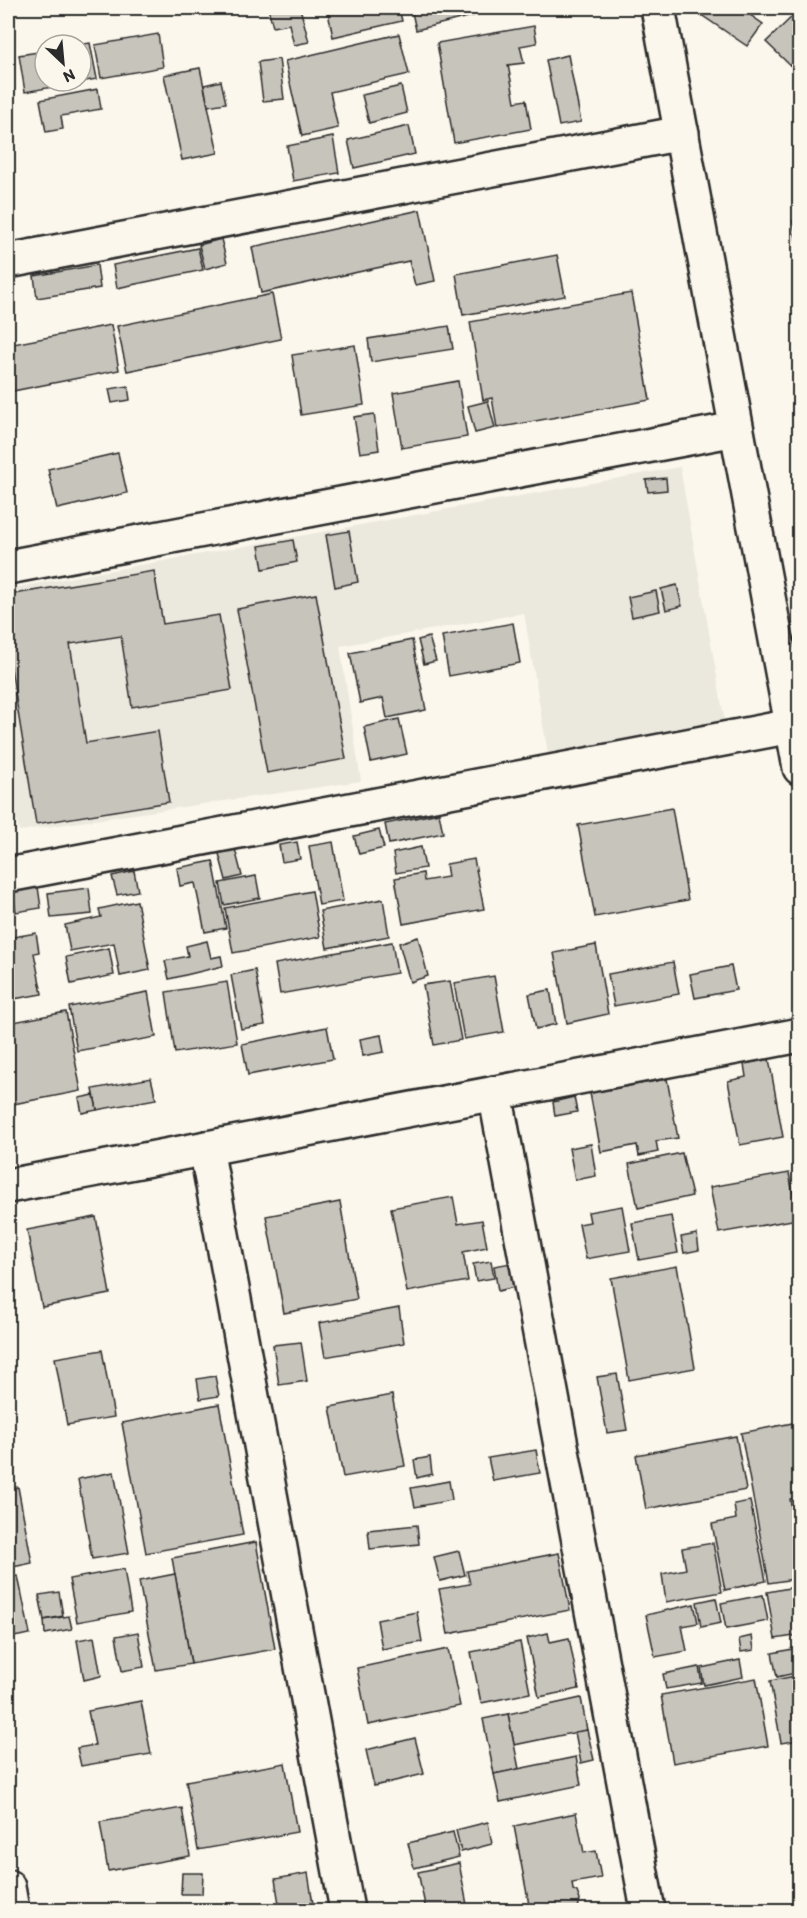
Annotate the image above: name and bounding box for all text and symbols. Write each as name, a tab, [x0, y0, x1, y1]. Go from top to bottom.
north arrow	[33, 33, 93, 93]
text: N	[60, 65, 78, 87]

